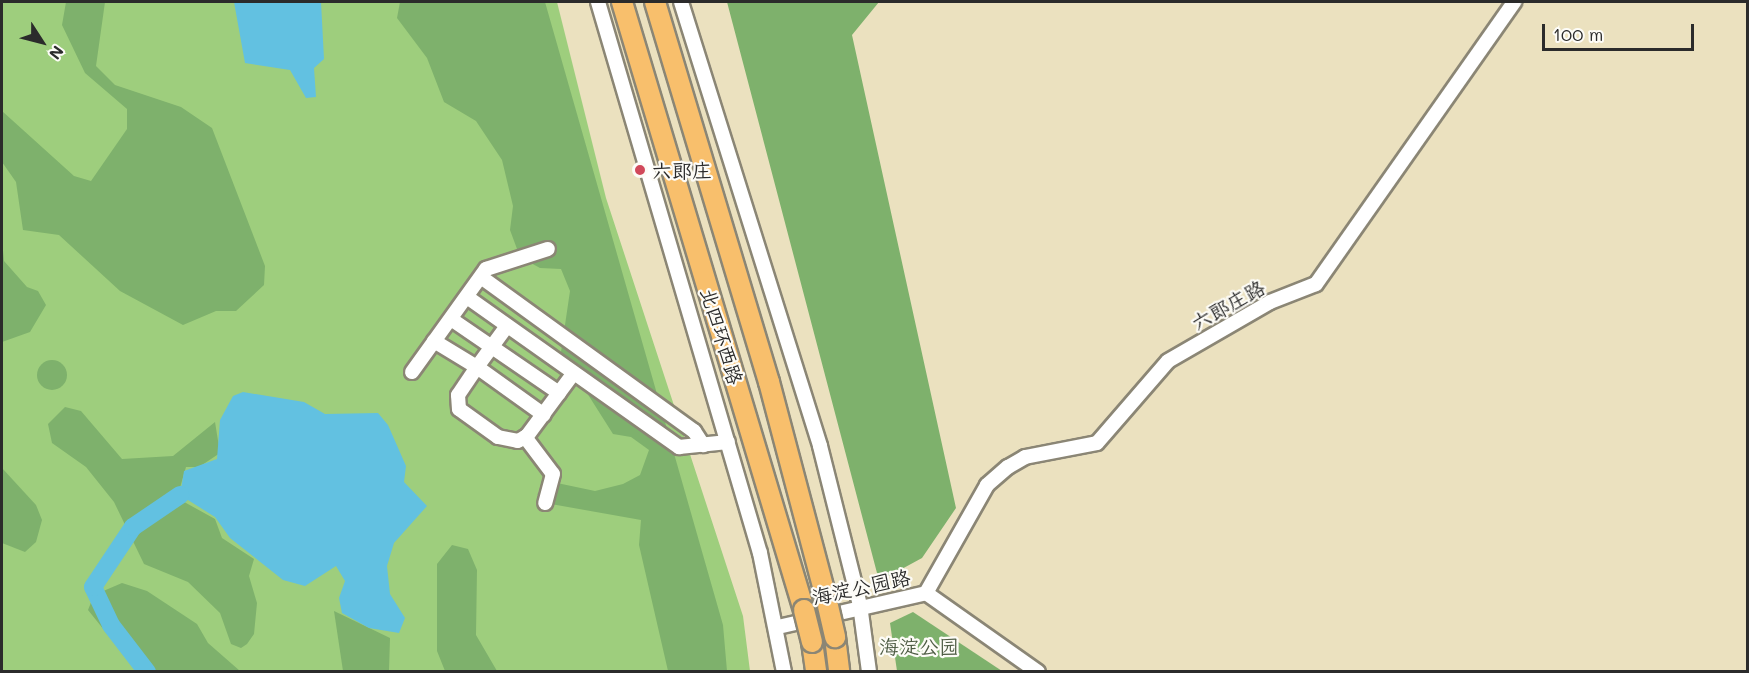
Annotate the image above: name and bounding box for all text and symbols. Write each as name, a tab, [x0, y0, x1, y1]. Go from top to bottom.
north arrow	[12, 12, 72, 72]
scale bar	[1545, 12, 1696, 50]
text: 100 m	[1553, 22, 1603, 46]
text: N	[45, 42, 69, 64]
place label: 六郎庄	[652, 158, 712, 182]
marker: 六郎庄	[633, 163, 647, 177]
street label: 六郎庄路	[1187, 275, 1269, 335]
street label: 北四环西路	[696, 285, 748, 387]
street label: 海淀公园路	[810, 565, 912, 609]
park label: 海淀公园	[879, 634, 959, 658]

